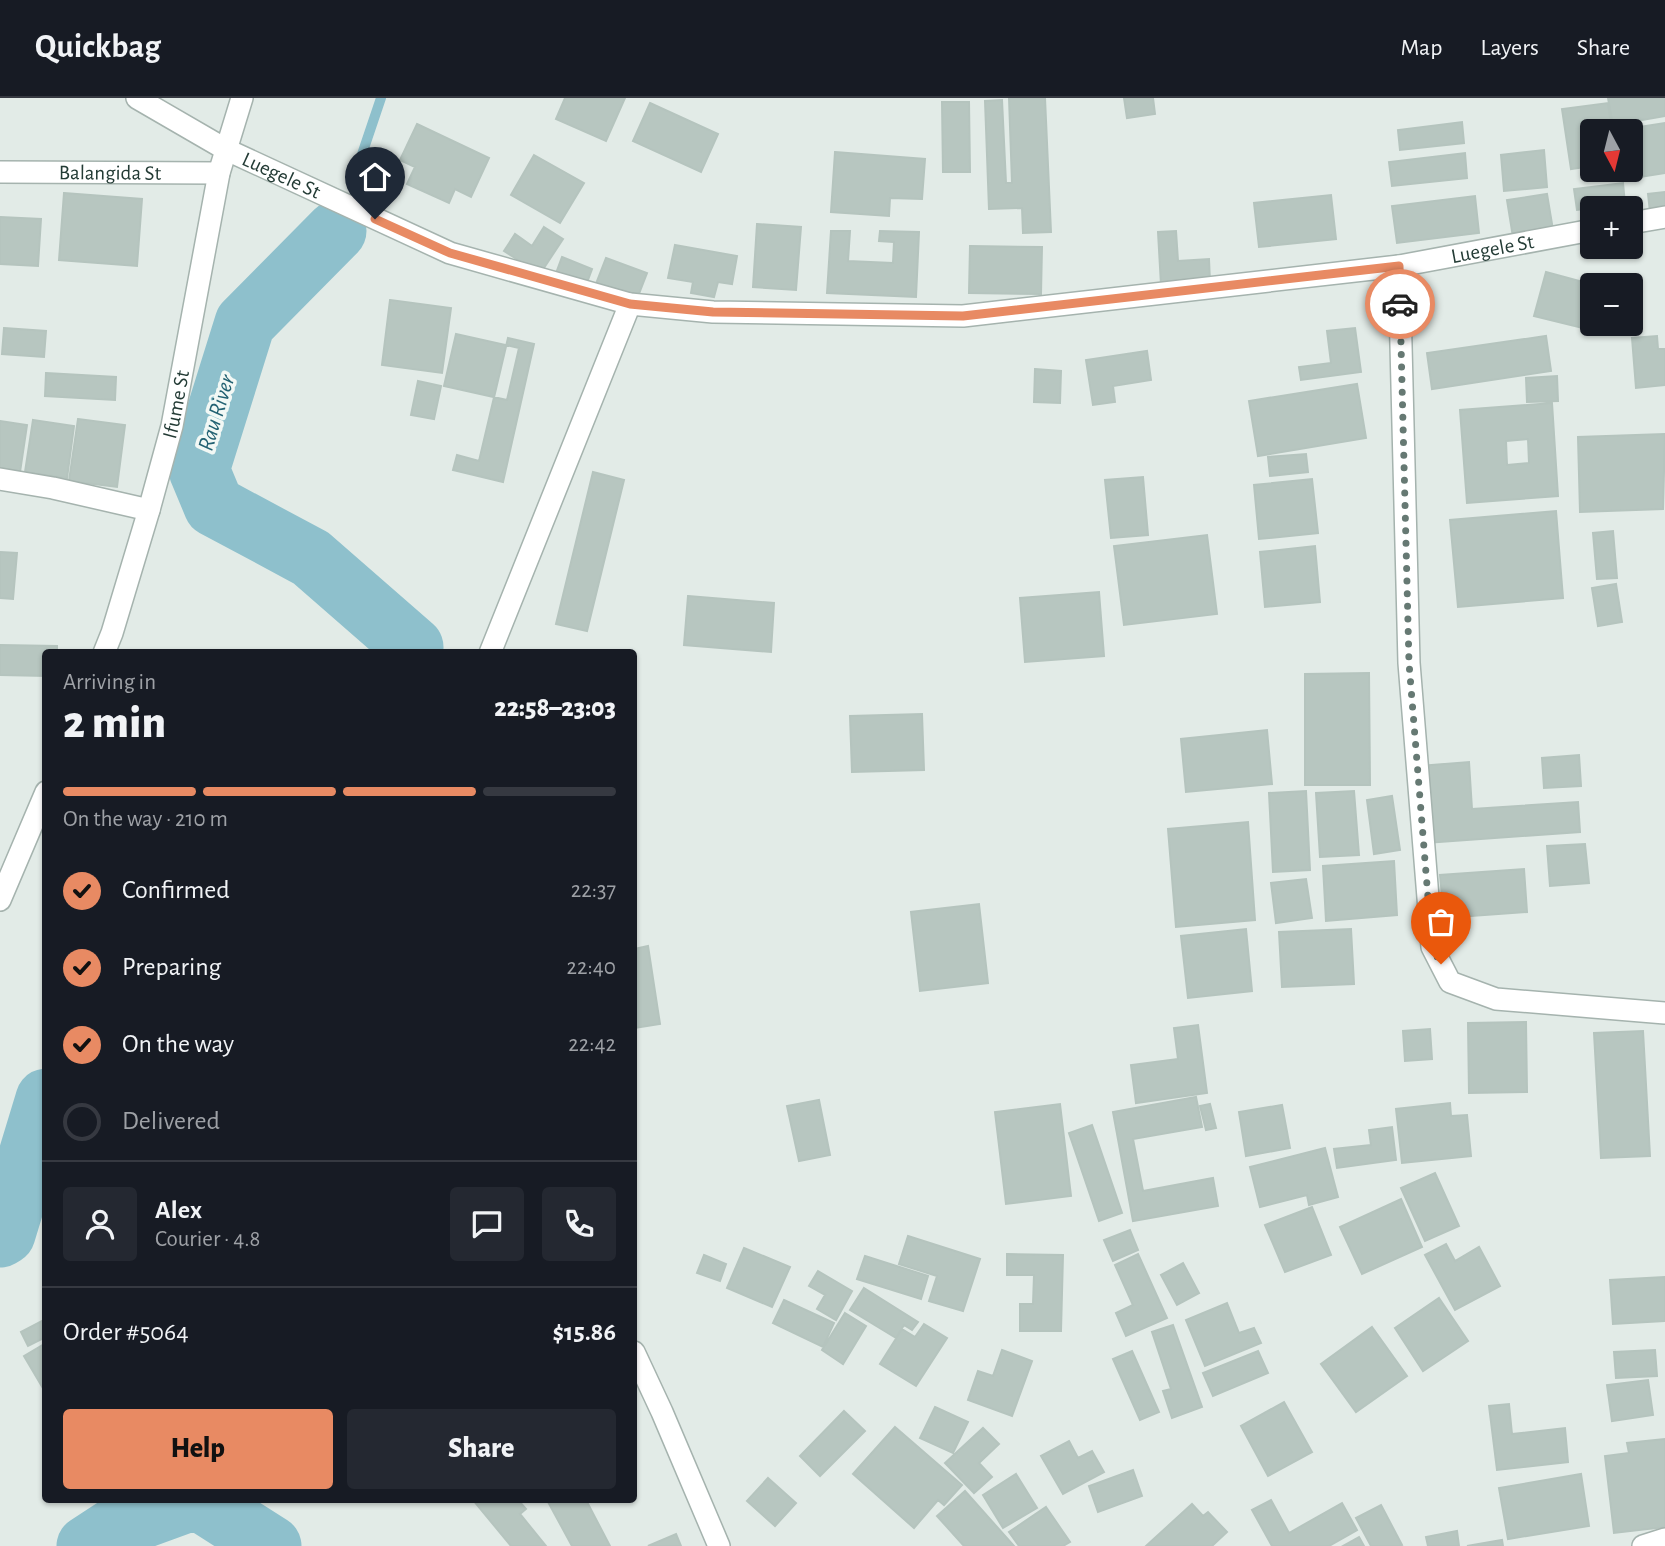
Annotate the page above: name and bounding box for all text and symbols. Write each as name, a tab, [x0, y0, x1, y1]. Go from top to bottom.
text: Quickbag	[35, 31, 161, 64]
text: Map	[1400, 36, 1442, 60]
text: Layers	[1480, 36, 1539, 60]
text: Share	[1577, 36, 1630, 60]
north arrow	[1580, 119, 1643, 182]
map controls	[1580, 119, 1643, 336]
pin	[345, 147, 405, 219]
street label: Luegele St	[239, 148, 324, 202]
icon: home	[356, 158, 394, 196]
street label: Balangida St	[59, 162, 162, 183]
button: +	[1580, 196, 1643, 259]
street label: Luegele St	[1449, 231, 1536, 267]
courier	[1365, 269, 1435, 339]
button: −	[1580, 273, 1643, 336]
icon: car	[1381, 285, 1419, 323]
street label: Ifume St	[159, 368, 193, 441]
water label: Rau River	[195, 372, 240, 454]
text: Arriving in	[63, 671, 156, 694]
text: 22:58–23:03	[494, 695, 616, 721]
text: 2 min	[63, 700, 166, 746]
text: On the way · 210 m	[63, 808, 228, 831]
icon: check	[63, 872, 101, 910]
text: Confirmed	[122, 877, 230, 903]
text: 22:37	[571, 879, 616, 902]
pin	[1411, 892, 1471, 964]
icon: bag	[1422, 903, 1460, 941]
icon: check	[63, 949, 101, 987]
text: Preparing	[122, 954, 221, 980]
text: 22:40	[567, 956, 616, 979]
icon: check	[63, 1026, 101, 1064]
text: On the way	[122, 1031, 234, 1057]
text: 22:42	[568, 1033, 616, 1056]
text: Delivered	[122, 1108, 220, 1134]
button: person	[63, 1187, 137, 1261]
button: chat	[450, 1187, 524, 1261]
button: phone	[542, 1187, 616, 1261]
text: Alex	[155, 1197, 202, 1223]
text: Courier · 4.8	[155, 1228, 260, 1251]
text: Order #5064	[63, 1319, 189, 1345]
text: $15.86	[552, 1319, 616, 1345]
button: Help	[63, 1409, 333, 1489]
button: Share	[347, 1409, 616, 1489]

